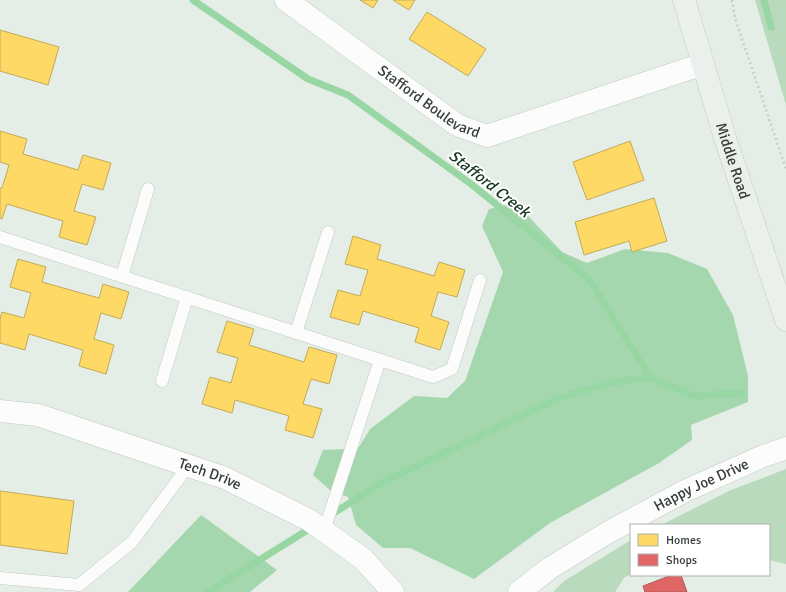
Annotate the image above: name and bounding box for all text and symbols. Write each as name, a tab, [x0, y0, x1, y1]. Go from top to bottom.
street label: Stafford Boulevard	[374, 61, 483, 142]
street label: Middle Road	[712, 120, 754, 201]
water label: Stafford Creek	[445, 146, 536, 223]
street label: Tech Drive	[176, 454, 245, 494]
street label: Happy Joe Drive	[651, 455, 751, 515]
legend	[630, 524, 770, 576]
text: Homes	[666, 533, 701, 548]
text: Shops	[666, 553, 697, 568]

